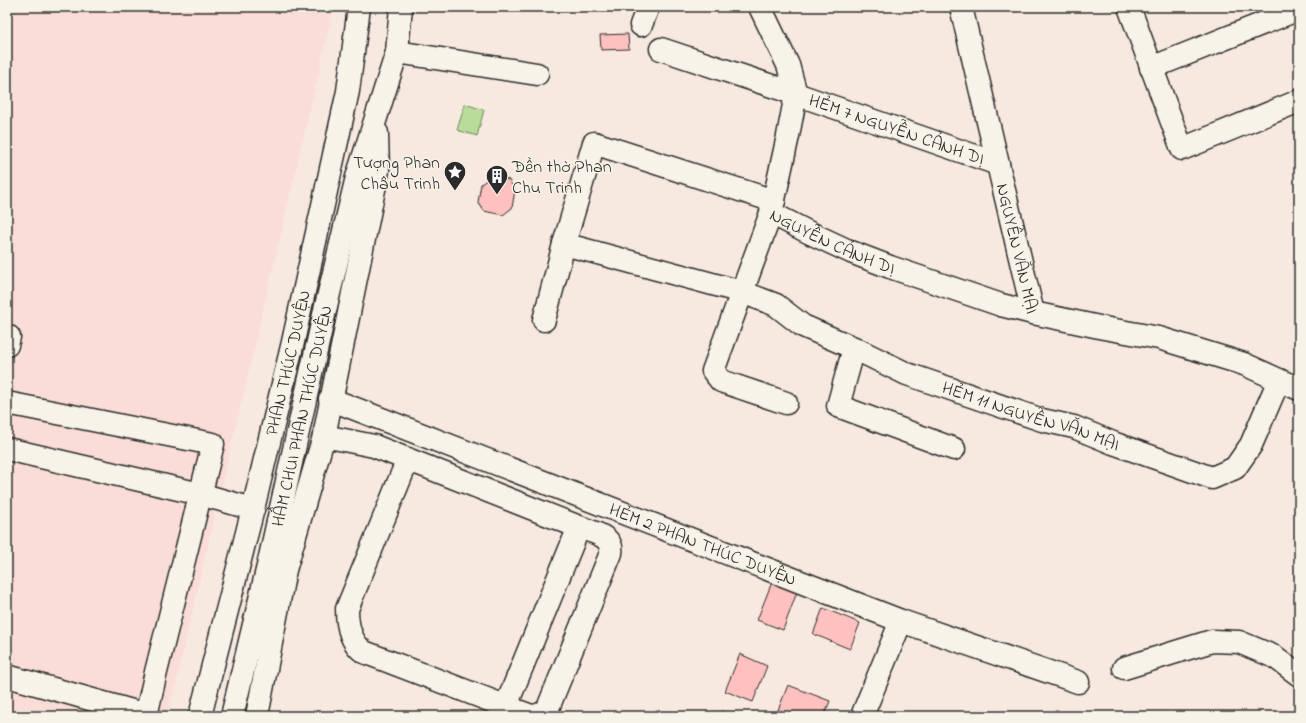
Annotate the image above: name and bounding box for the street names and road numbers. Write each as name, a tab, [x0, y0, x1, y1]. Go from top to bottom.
street label: HẺM 7 NGUYỄN CẢNH DỊ	[805, 88, 987, 173]
street label: NGUYỄN VĂN MẠI	[988, 181, 1044, 317]
street label: NGUYỄN CẢNH DỊ	[764, 203, 898, 283]
street label: PHAN THÚC DUYỆN	[260, 288, 319, 439]
street label: HẦM CHUI PHAN THÚC DUYỆN	[265, 303, 341, 530]
street label: HẺM 11 NGUYỄN VĂN MẠI	[938, 376, 1123, 459]
street label: HẺM 2 PHAN THÚC DUYỆN	[605, 498, 799, 594]

